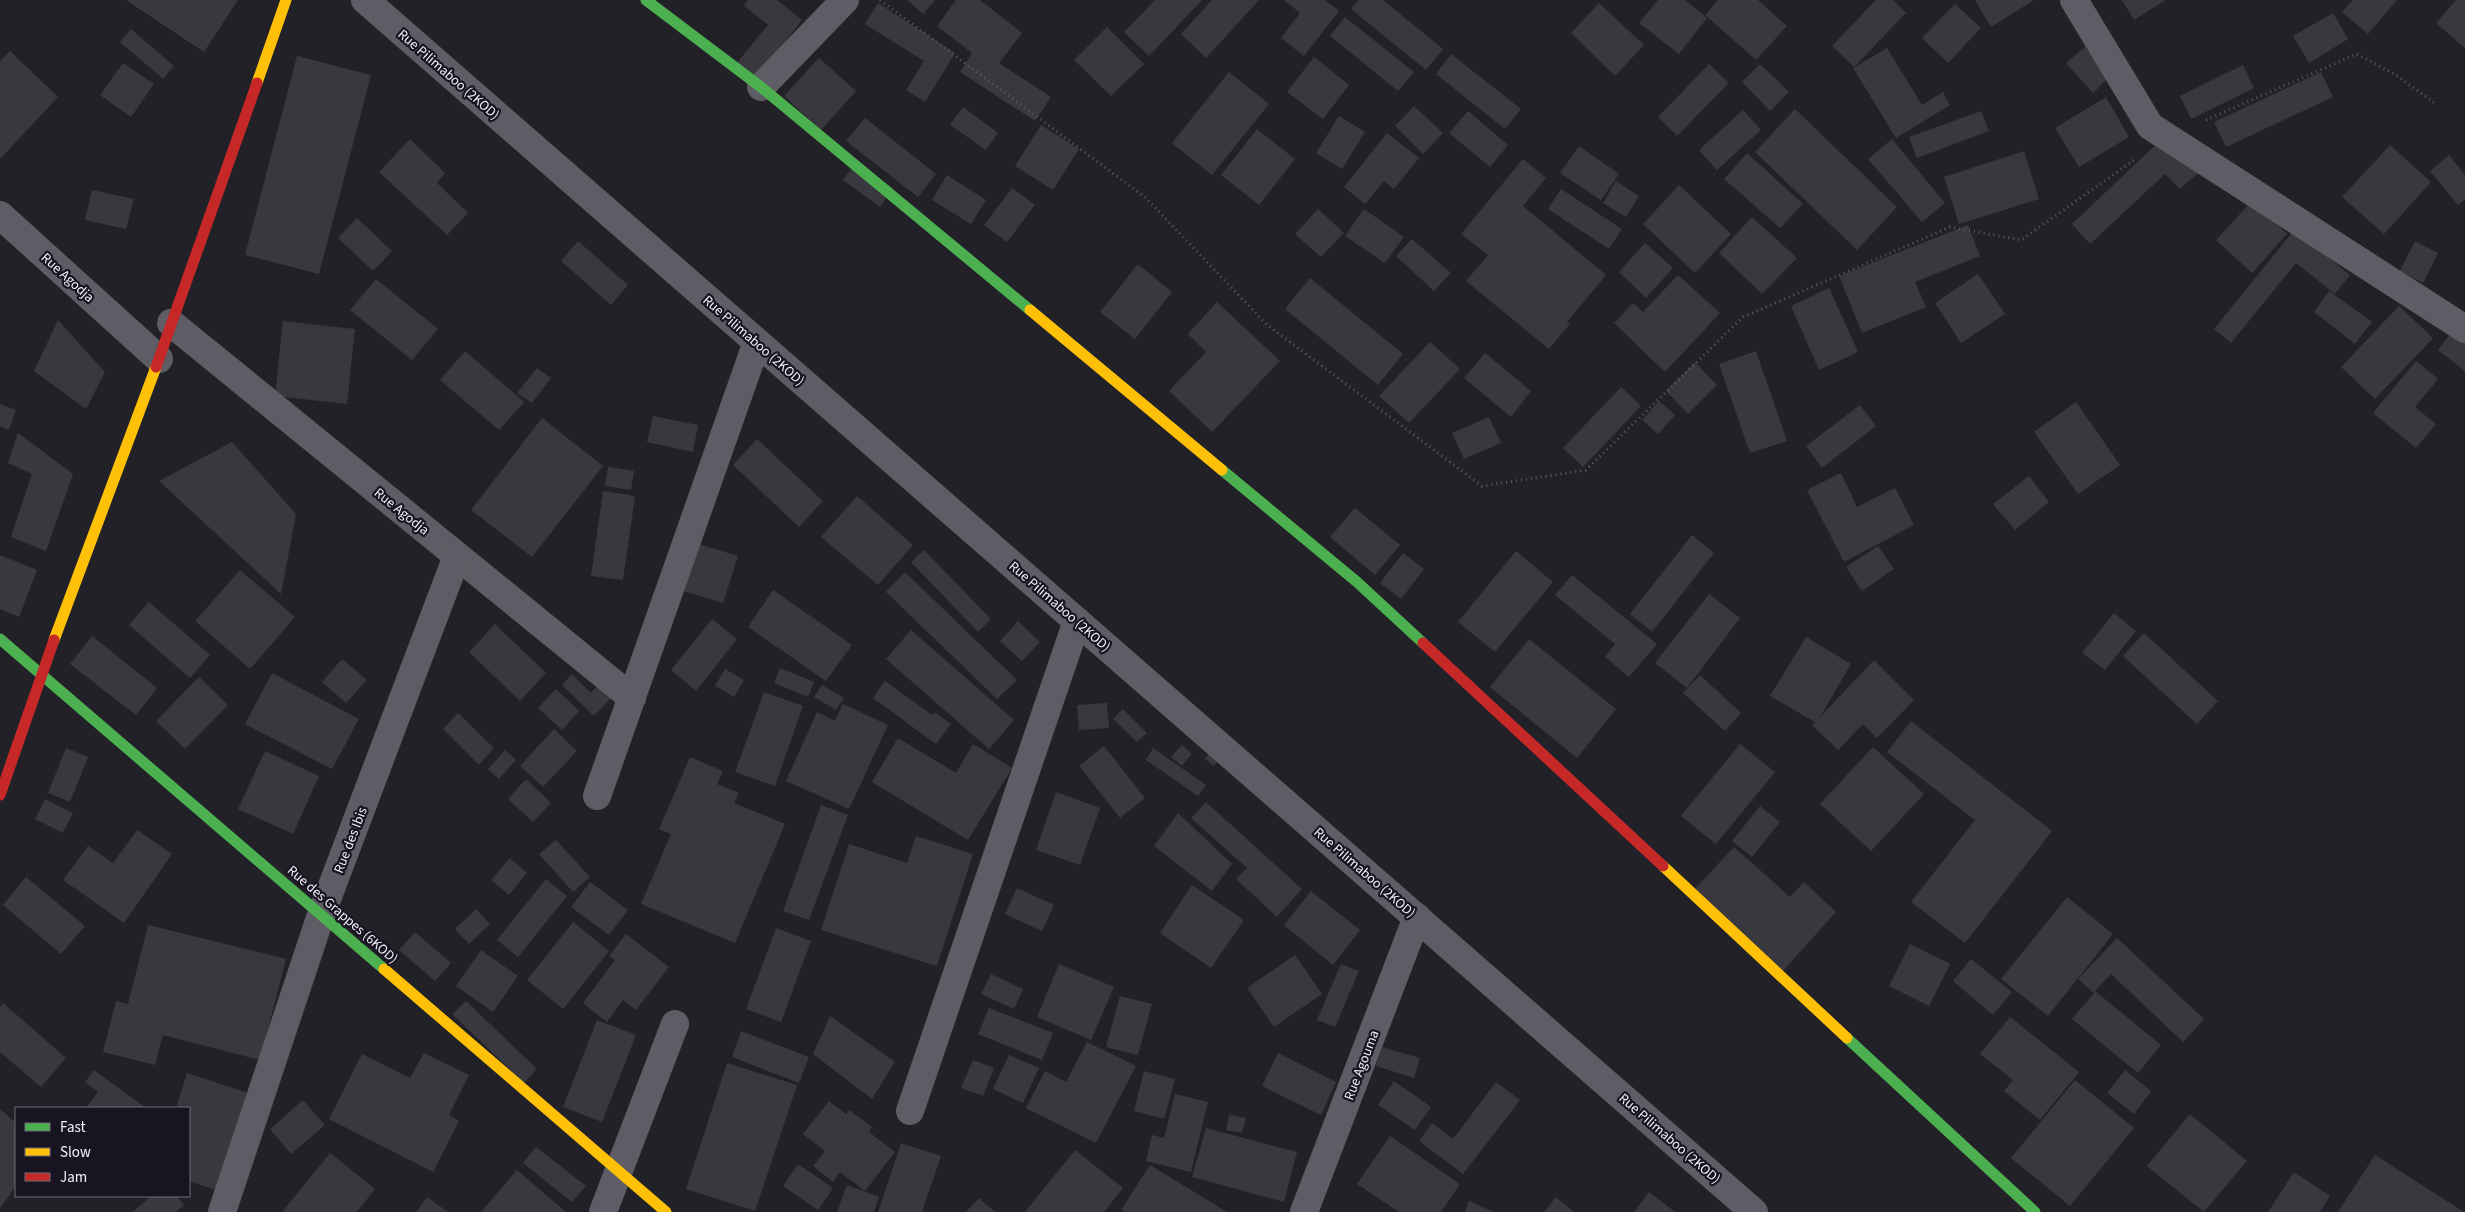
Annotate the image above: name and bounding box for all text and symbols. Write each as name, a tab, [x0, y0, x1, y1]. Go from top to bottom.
street label: Rue Pilimaboo (2KOD)	[393, 25, 504, 125]
street label: Rue Agodja	[36, 248, 98, 307]
street label: Rue Pilimaboo (2KOD)	[698, 291, 809, 391]
street label: Rue Agodja	[370, 483, 433, 540]
street label: Rue Pilimaboo (2KOD)	[1004, 557, 1115, 657]
street label: Rue des Ibis	[329, 804, 373, 876]
street label: Rue Pilimaboo (2KOD)	[1309, 823, 1420, 923]
street label: Rue des Grappes (6KOD)	[282, 861, 402, 969]
street label: Rue Agouma	[1339, 1027, 1384, 1103]
street label: Rue Pilimaboo (2KOD)	[1614, 1089, 1725, 1189]
legend	[15, 1107, 190, 1197]
text: Fast	[60, 1117, 86, 1138]
text: Slow	[60, 1142, 91, 1163]
text: Jam	[60, 1167, 87, 1188]

